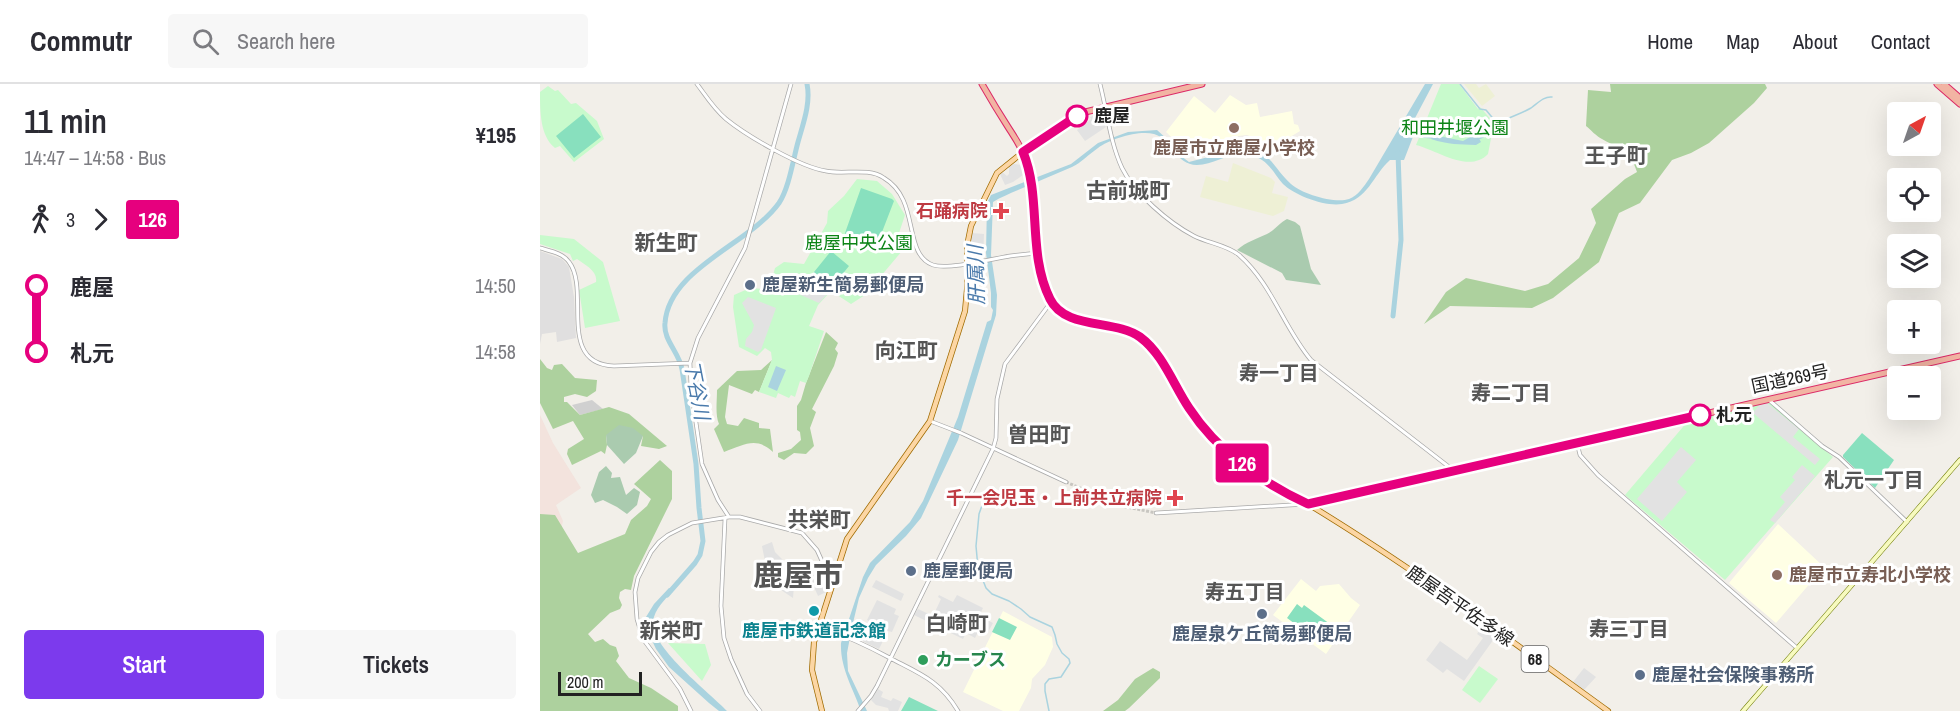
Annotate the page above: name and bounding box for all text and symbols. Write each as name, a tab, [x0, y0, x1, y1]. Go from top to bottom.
search box	[168, 14, 588, 68]
text: Commutr	[30, 22, 132, 60]
icon: search	[189, 25, 222, 58]
text: Search here	[237, 26, 335, 56]
text: Home	[1647, 27, 1693, 56]
text: Map	[1726, 27, 1760, 56]
text: About	[1793, 27, 1838, 56]
text: Contact	[1871, 27, 1930, 56]
text: 11 min	[24, 99, 107, 143]
north arrow	[1887, 102, 1941, 156]
map controls	[1887, 102, 1941, 420]
place label: 鹿屋	[1094, 103, 1130, 128]
marker: 鹿屋	[1066, 105, 1088, 127]
park label: 和田井堰公園	[1401, 115, 1509, 140]
text: ¥195	[476, 120, 516, 150]
marker: 鹿屋市立鹿屋小学校	[1227, 121, 1241, 135]
place label: 鹿屋市立鹿屋小学校	[1153, 135, 1315, 160]
district label: 王子町	[1585, 141, 1648, 170]
text: 14:47 – 14:58 · Bus	[24, 144, 166, 171]
button: locate	[1887, 168, 1941, 222]
district label: 古前城町	[1086, 176, 1170, 205]
place label: 石踊病院	[916, 198, 988, 223]
marker: 石踊病院	[992, 202, 1010, 220]
icon: walk	[24, 203, 57, 236]
icon: forward	[84, 203, 117, 236]
text: 126	[138, 205, 167, 234]
text: 3	[66, 206, 75, 233]
district label: 新生町	[635, 228, 698, 257]
park label: 鹿屋中央公園	[805, 230, 913, 255]
button: layers	[1887, 234, 1941, 288]
water label: 肝属川	[961, 243, 990, 305]
text: 鹿屋	[70, 272, 114, 302]
text: 14:50	[475, 272, 516, 299]
place label: 鹿屋新生簡易郵便局	[762, 272, 924, 297]
marker: 鹿屋新生簡易郵便局	[743, 278, 757, 292]
button: +	[1887, 300, 1941, 354]
district label: 向江町	[875, 336, 938, 365]
text: 札元	[70, 338, 114, 368]
text: 14:58	[475, 338, 516, 365]
water label: 下谷川	[679, 358, 717, 424]
street label: 国道269号	[1749, 358, 1831, 399]
district label: 寿一丁目	[1239, 359, 1319, 386]
button: −	[1887, 366, 1941, 420]
district label: 寿二丁目	[1471, 379, 1551, 406]
place label: 札元	[1716, 402, 1752, 427]
marker: 札元	[1689, 404, 1711, 426]
district label: 曽田町	[1008, 420, 1071, 449]
line badge: 126	[1208, 444, 1276, 482]
text: 126	[1228, 449, 1256, 478]
district label: 札元一丁目	[1824, 466, 1924, 493]
place label: 千一会児玉・上前共立病院	[946, 485, 1162, 510]
marker: 千一会児玉・上前共立病院	[1166, 489, 1184, 507]
district label: 共栄町	[788, 505, 851, 534]
district label: 鹿屋市	[753, 555, 843, 595]
place label: 鹿屋郵便局	[923, 558, 1013, 583]
street label: 鹿屋吾平佐多線	[1402, 559, 1519, 652]
place label: 鹿屋市立寿北小学校	[1789, 562, 1951, 587]
marker: 鹿屋郵便局	[904, 564, 918, 578]
marker: 鹿屋市立寿北小学校	[1770, 568, 1784, 582]
district label: 寿五丁目	[1205, 578, 1285, 605]
marker: 鹿屋市鉄道記念館	[807, 604, 821, 618]
marker: 鹿屋泉ケ丘簡易郵便局	[1255, 607, 1269, 621]
district label: 白崎町	[926, 609, 989, 638]
district label: 寿三丁目	[1589, 615, 1669, 642]
district label: 新栄町	[640, 616, 703, 645]
place label: 鹿屋市鉄道記念館	[742, 618, 886, 643]
place label: 鹿屋泉ケ丘簡易郵便局	[1172, 621, 1352, 646]
button: Start	[24, 630, 264, 699]
button: Tickets	[276, 630, 516, 699]
road number: 68	[1522, 646, 1548, 672]
place label: カーブス	[935, 647, 1006, 672]
marker: カーブス	[916, 653, 930, 667]
place label: 鹿屋社会保険事務所	[1652, 662, 1814, 687]
marker: 鹿屋社会保険事務所	[1633, 668, 1647, 682]
scale bar	[558, 669, 642, 696]
text: 200 m	[567, 671, 603, 693]

